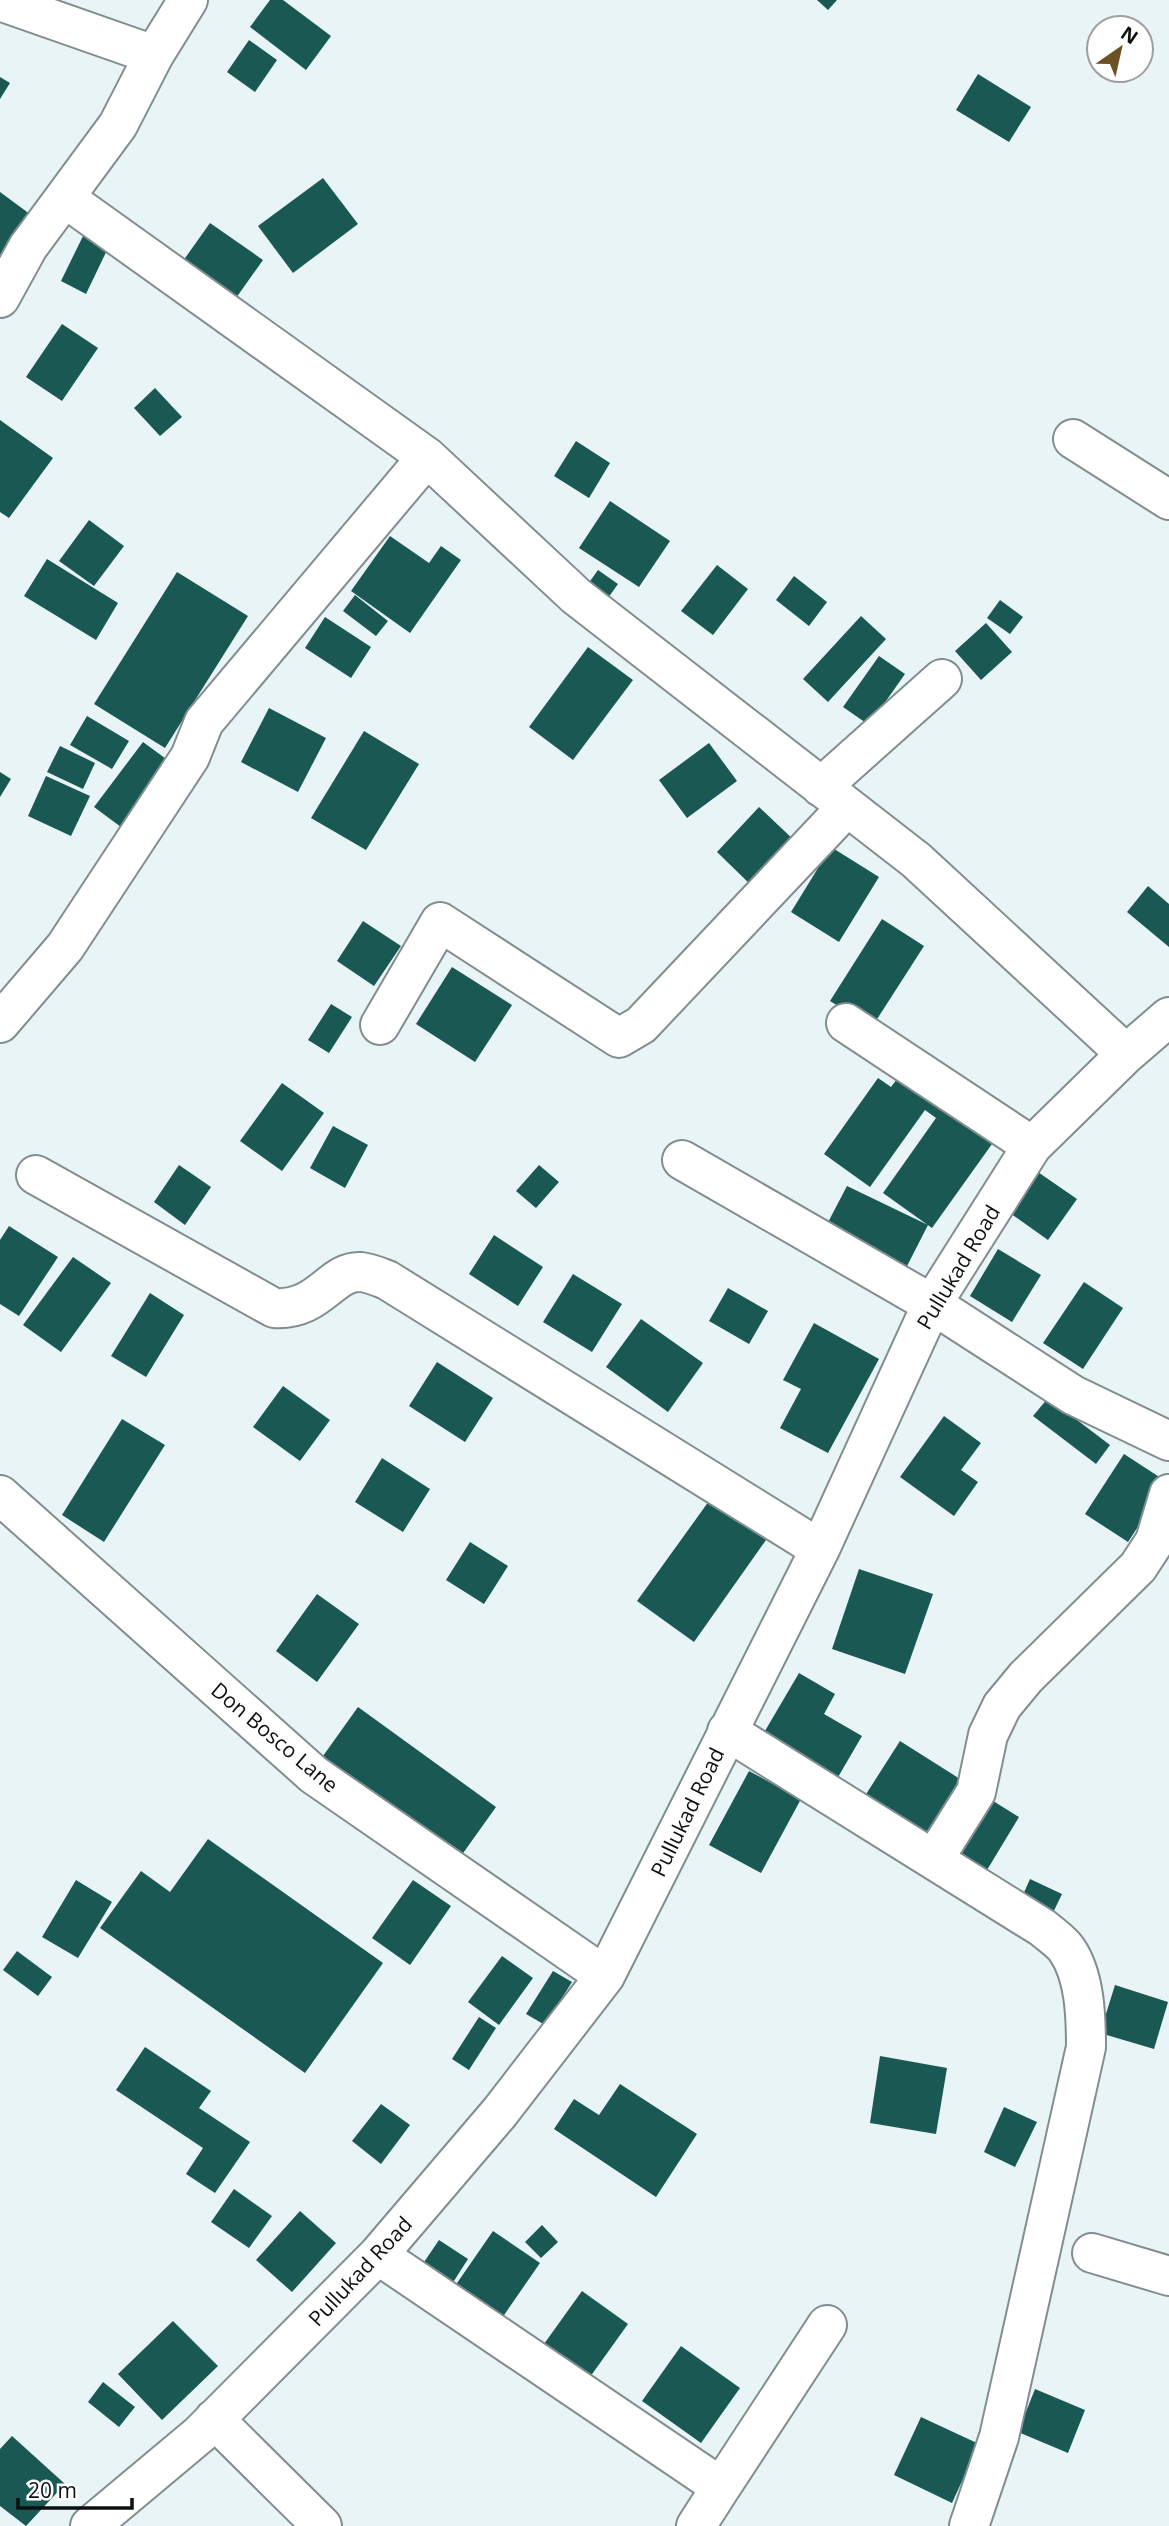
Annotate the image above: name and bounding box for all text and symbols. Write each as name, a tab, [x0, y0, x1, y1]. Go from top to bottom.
north arrow	[1085, 14, 1155, 84]
text: N	[1116, 20, 1143, 50]
street label: Pullukad Road	[910, 1200, 1006, 1334]
street label: Don Bosco Lane	[206, 1676, 344, 1798]
street label: Pullukad Road	[644, 1743, 730, 1881]
street label: Pullukad Road	[302, 2210, 418, 2332]
scale bar	[18, 2466, 131, 2510]
text: 20 m	[28, 2476, 77, 2504]

